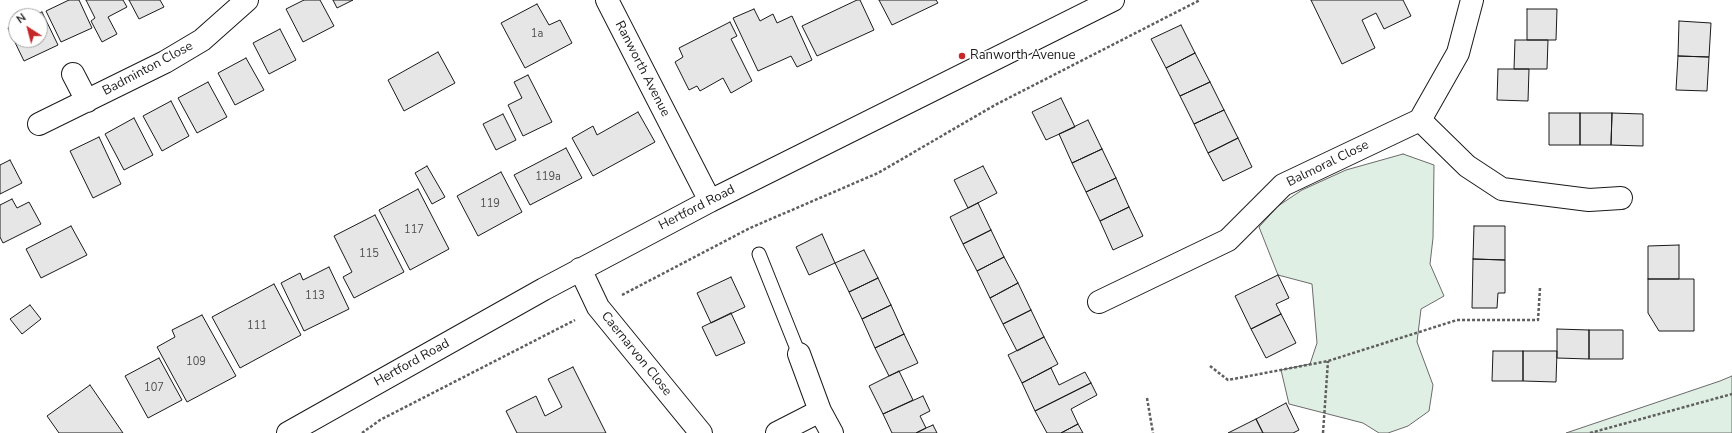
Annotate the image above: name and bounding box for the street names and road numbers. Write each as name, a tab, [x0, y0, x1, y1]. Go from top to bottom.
street label: Ranworth Avenue	[611, 18, 673, 120]
street label: Badminton Close	[100, 39, 196, 99]
street label: Balmoral Close	[1284, 137, 1372, 191]
street label: Hertford Road	[656, 182, 738, 234]
street label: Caernarvon Close	[597, 309, 675, 399]
street label: Hertford Road	[372, 336, 452, 390]

